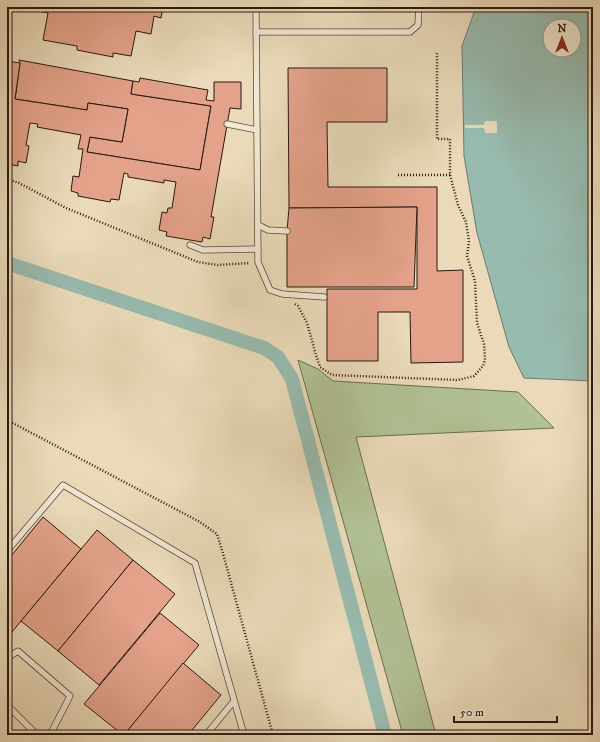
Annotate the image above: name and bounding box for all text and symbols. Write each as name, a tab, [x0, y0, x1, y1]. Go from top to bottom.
north arrow	[542, 18, 582, 58]
text: N	[557, 22, 567, 36]
scale bar	[454, 698, 557, 724]
text: 50 m	[460, 705, 484, 720]

